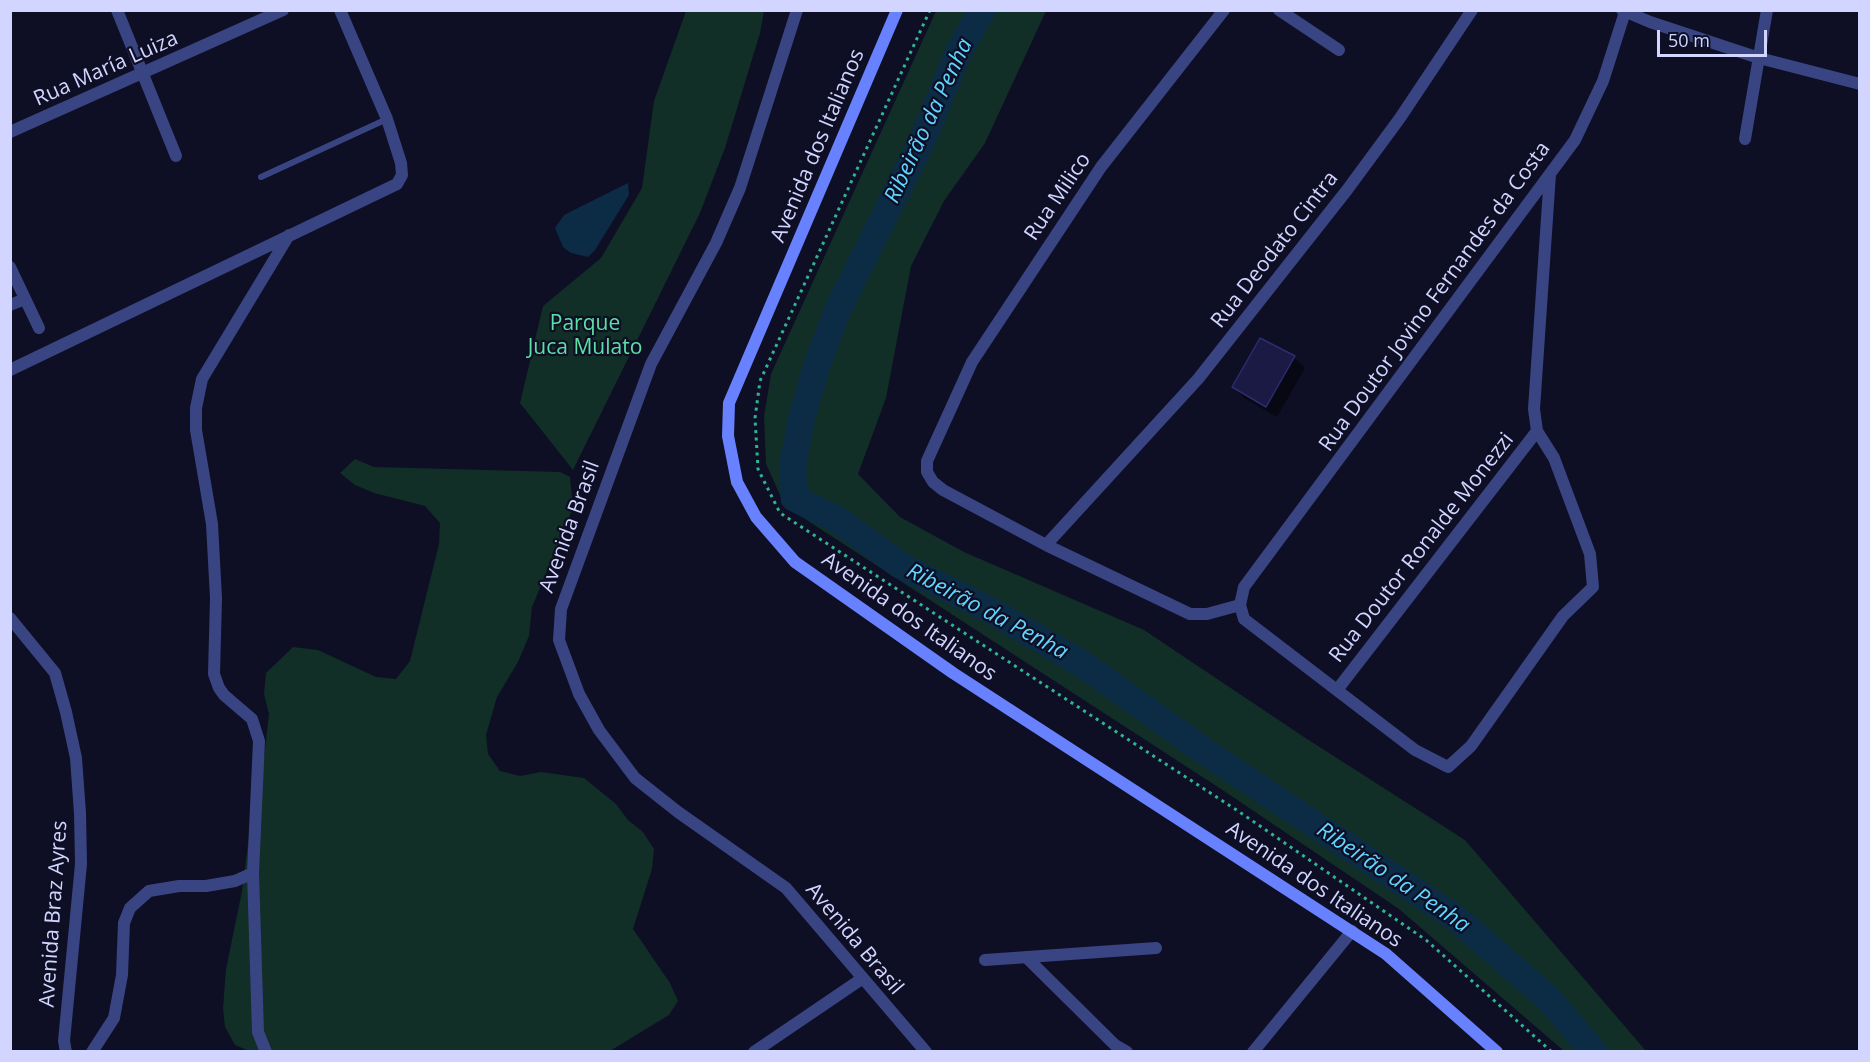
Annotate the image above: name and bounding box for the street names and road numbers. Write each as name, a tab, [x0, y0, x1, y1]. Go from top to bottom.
street label: Rua María Luiza	[30, 26, 182, 112]
street label: Avenida dos Italianos	[766, 46, 870, 246]
street label: Rua Doutor Jovino Fernandes da Costa	[1314, 137, 1556, 457]
street label: Rua Milico	[1019, 148, 1097, 246]
street label: Rua Deodato Cintra	[1206, 167, 1344, 333]
street label: Rua Doutor Ronalde Monezzi	[1324, 428, 1520, 668]
street label: Avenida Brasil	[535, 458, 605, 596]
street label: Avenida dos Italianos	[817, 547, 1001, 687]
street label: Avenida dos Italianos	[1221, 817, 1407, 953]
street label: Avenida Braz Ayres	[35, 820, 73, 1008]
street label: Avenida Brasil	[800, 878, 908, 1000]

